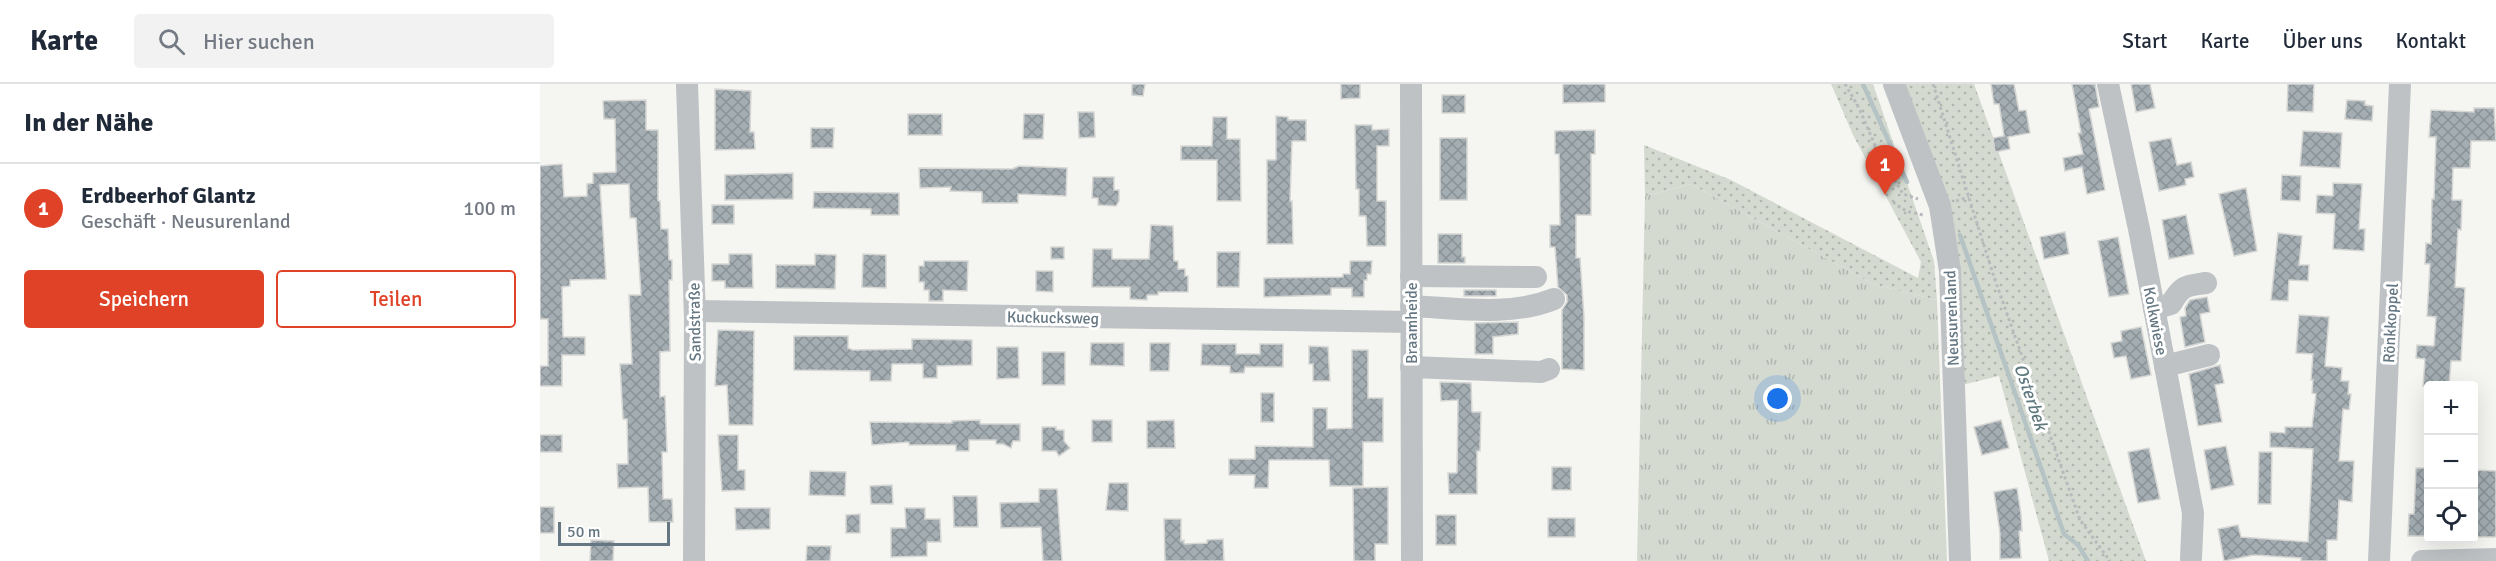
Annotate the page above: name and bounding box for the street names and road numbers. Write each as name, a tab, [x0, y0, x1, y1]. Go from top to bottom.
street label: Neusurenland	[1940, 270, 1964, 366]
street label: Sandstraße	[684, 282, 706, 362]
street label: Braamheide	[1402, 282, 1422, 364]
street label: Rönkkoppel	[2379, 282, 2403, 364]
street label: Kolkwiese	[2139, 285, 2171, 357]
street label: Kuckucksweg	[1007, 307, 1099, 329]

